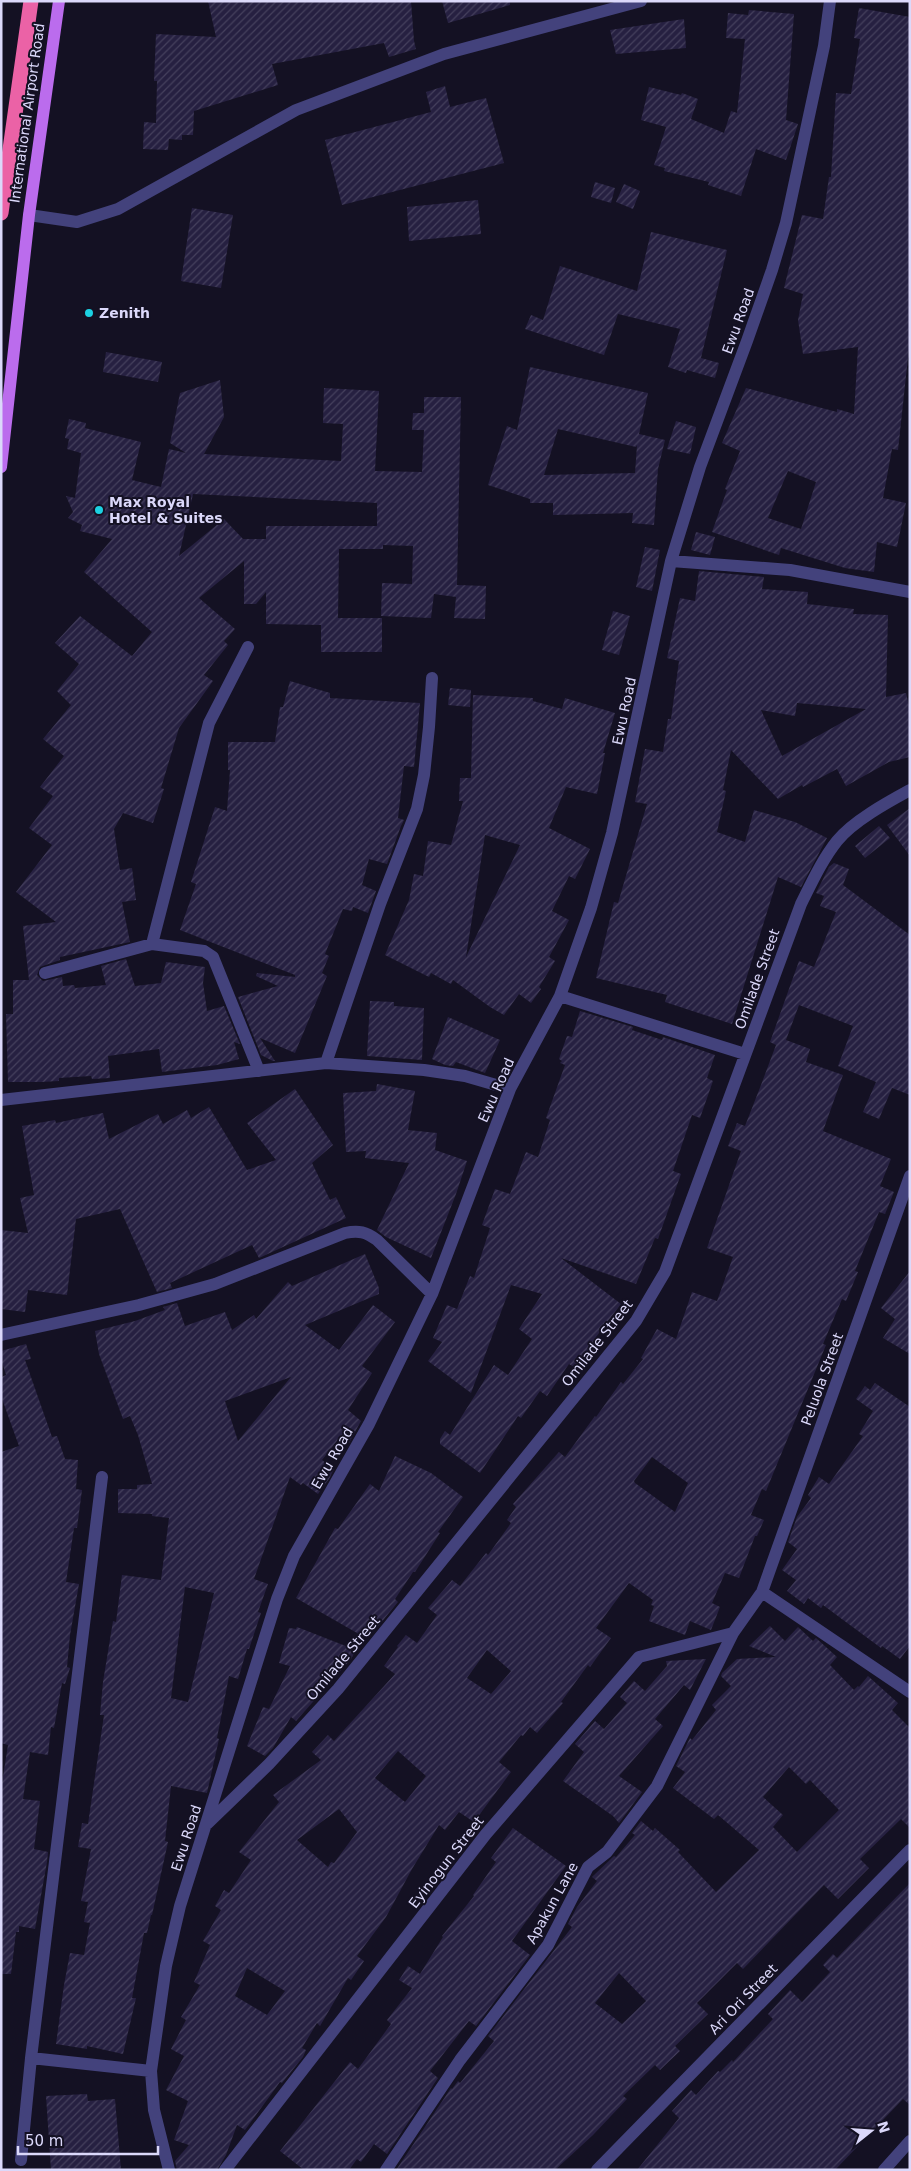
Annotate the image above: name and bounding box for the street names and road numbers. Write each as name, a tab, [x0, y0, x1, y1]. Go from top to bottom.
street label: International Airport Road	[6, 22, 48, 204]
street label: Ewu Road	[719, 286, 757, 356]
street label: Ewu Road	[609, 676, 639, 746]
street label: Omilade Street	[731, 926, 783, 1031]
street label: Ewu Road	[475, 1055, 517, 1125]
street label: Omilade Street	[558, 1296, 636, 1389]
street label: Peluola Street	[798, 1330, 846, 1427]
street label: Ewu Road	[308, 1424, 356, 1492]
street label: Omilade Street	[303, 1612, 383, 1704]
street label: Ewu Road	[168, 1803, 204, 1873]
street label: Eyinogun Street	[405, 1813, 487, 1911]
street label: Apakun Lane	[523, 1859, 581, 1947]
street label: Ari Ori Street	[706, 1960, 781, 2037]

